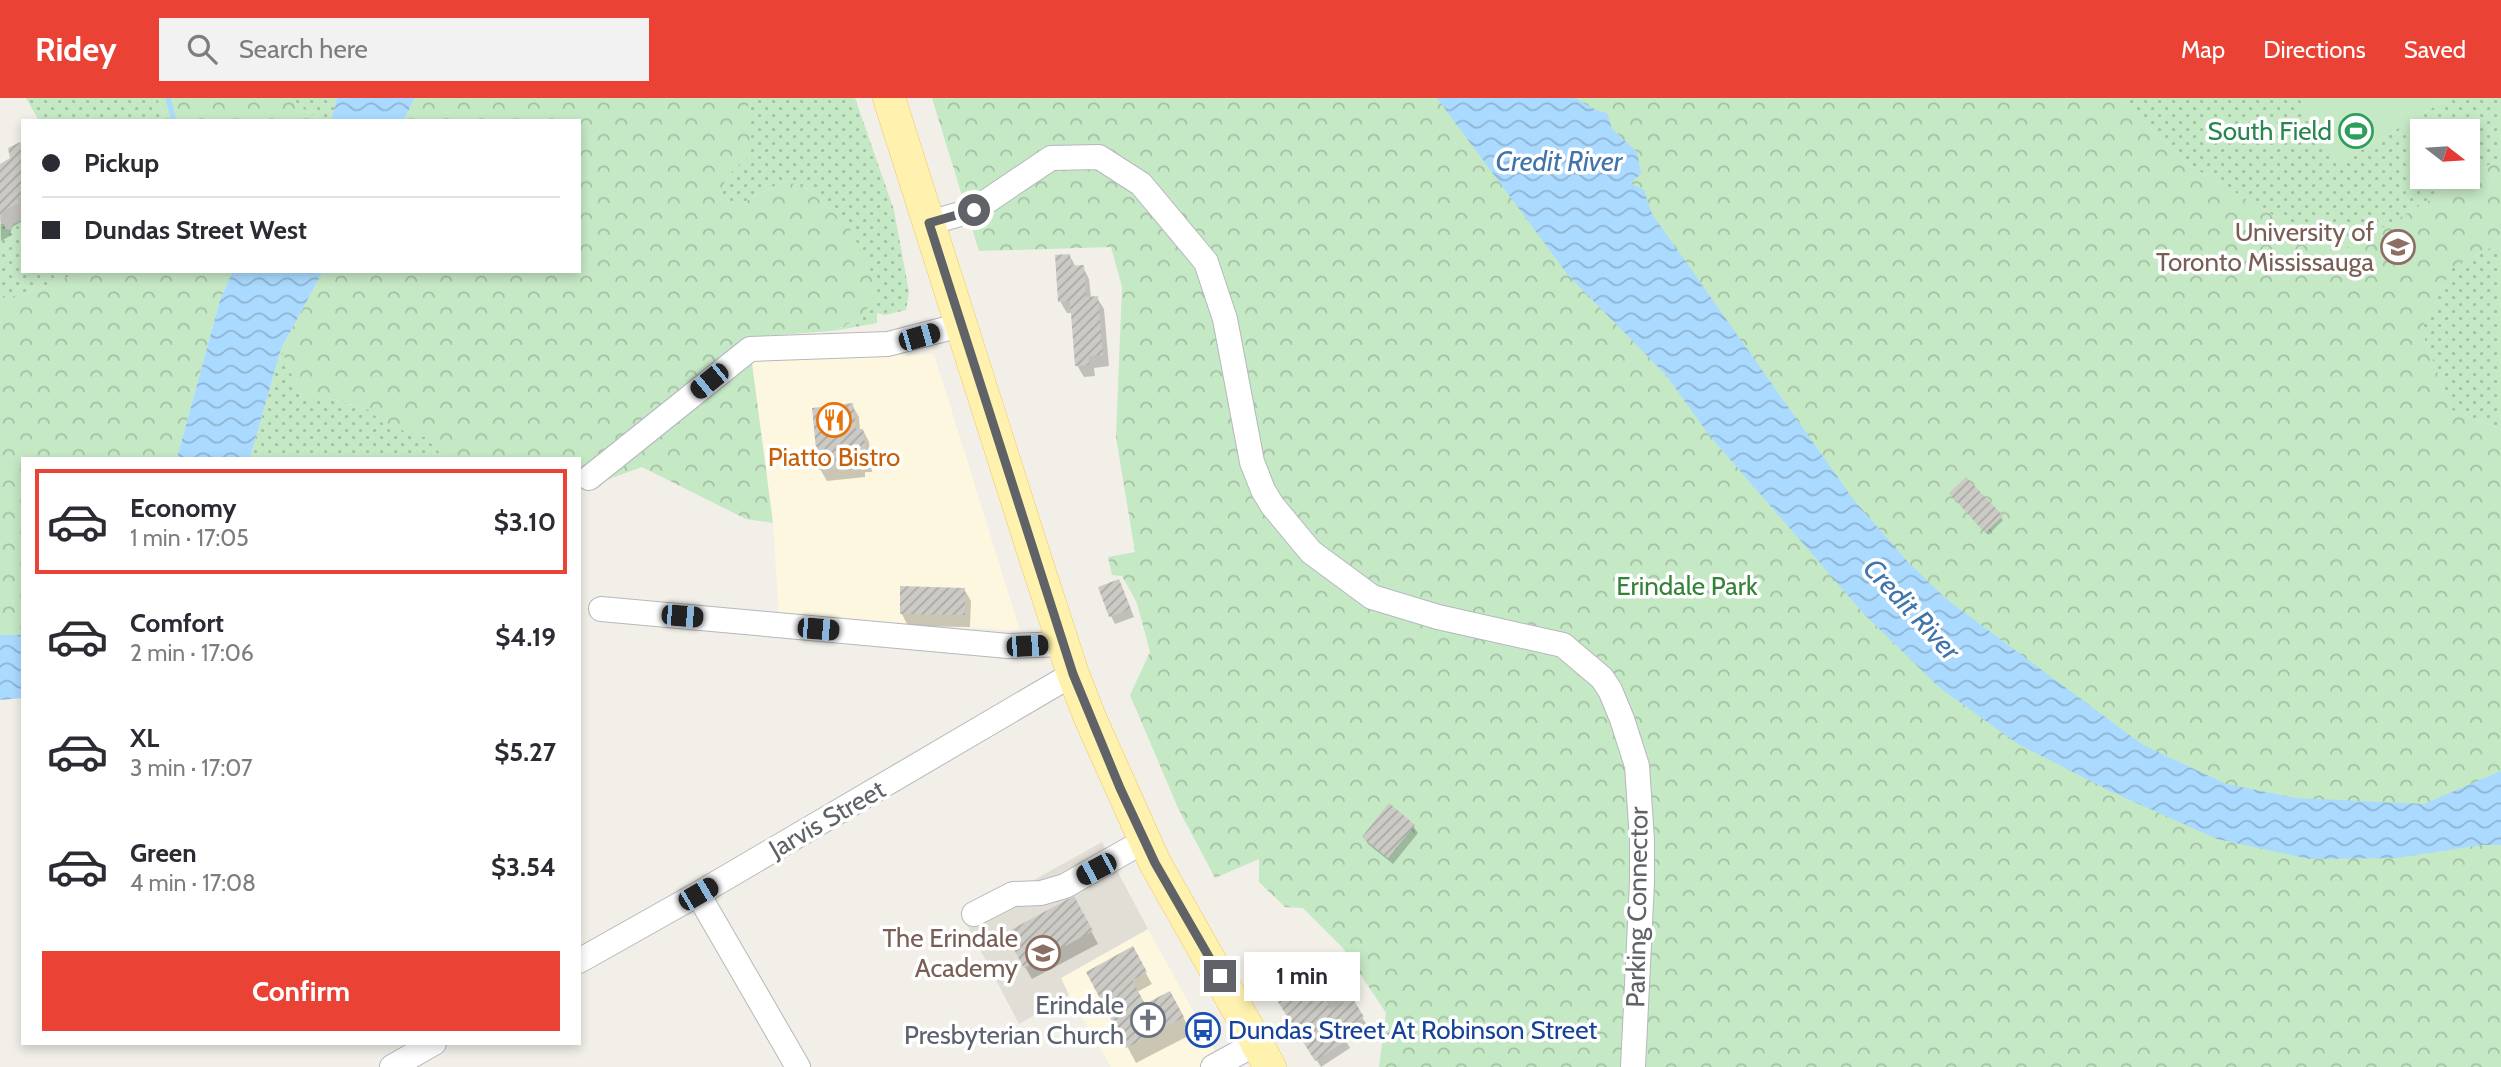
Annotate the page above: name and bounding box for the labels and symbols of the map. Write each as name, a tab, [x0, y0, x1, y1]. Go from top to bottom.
sports icon: South Field	[2337, 112, 2375, 150]
place label: South Field	[2208, 115, 2332, 147]
north arrow	[2410, 119, 2480, 189]
water label: Credit River	[1496, 144, 1624, 178]
route start	[958, 194, 990, 226]
place label: University of Toronto Mississauga	[2156, 216, 2375, 278]
school or university icon: University of Toronto Mississauga	[2379, 228, 2417, 266]
car	[896, 321, 943, 353]
car	[687, 360, 732, 402]
restaurant icon: Piatto Bistro	[815, 401, 853, 439]
place label: Piatto Bistro	[768, 441, 900, 473]
water label: Credit River	[1856, 551, 1969, 668]
park label: Erindale Park	[1616, 570, 1758, 602]
car	[661, 604, 704, 628]
car	[797, 617, 840, 641]
car	[1006, 634, 1049, 658]
street label: Jarvis Street	[762, 773, 891, 866]
street label: Parking Connector	[1619, 805, 1655, 1008]
car	[1073, 850, 1120, 888]
car	[675, 874, 722, 914]
place label: The Erindale Academy	[882, 922, 1018, 984]
school or university icon: The Erindale Academy	[1024, 934, 1062, 972]
callout: 1 min	[1244, 952, 1360, 1001]
route end	[1204, 960, 1236, 992]
place label: Erindale Presbyterian Church	[904, 989, 1124, 1051]
church icon: Erindale Presbyterian Church	[1129, 1001, 1167, 1039]
bus stop icon: Dundas Street At Robinson Street	[1184, 1011, 1222, 1049]
place label: Dundas Street At Robinson Street	[1228, 1014, 1597, 1046]

